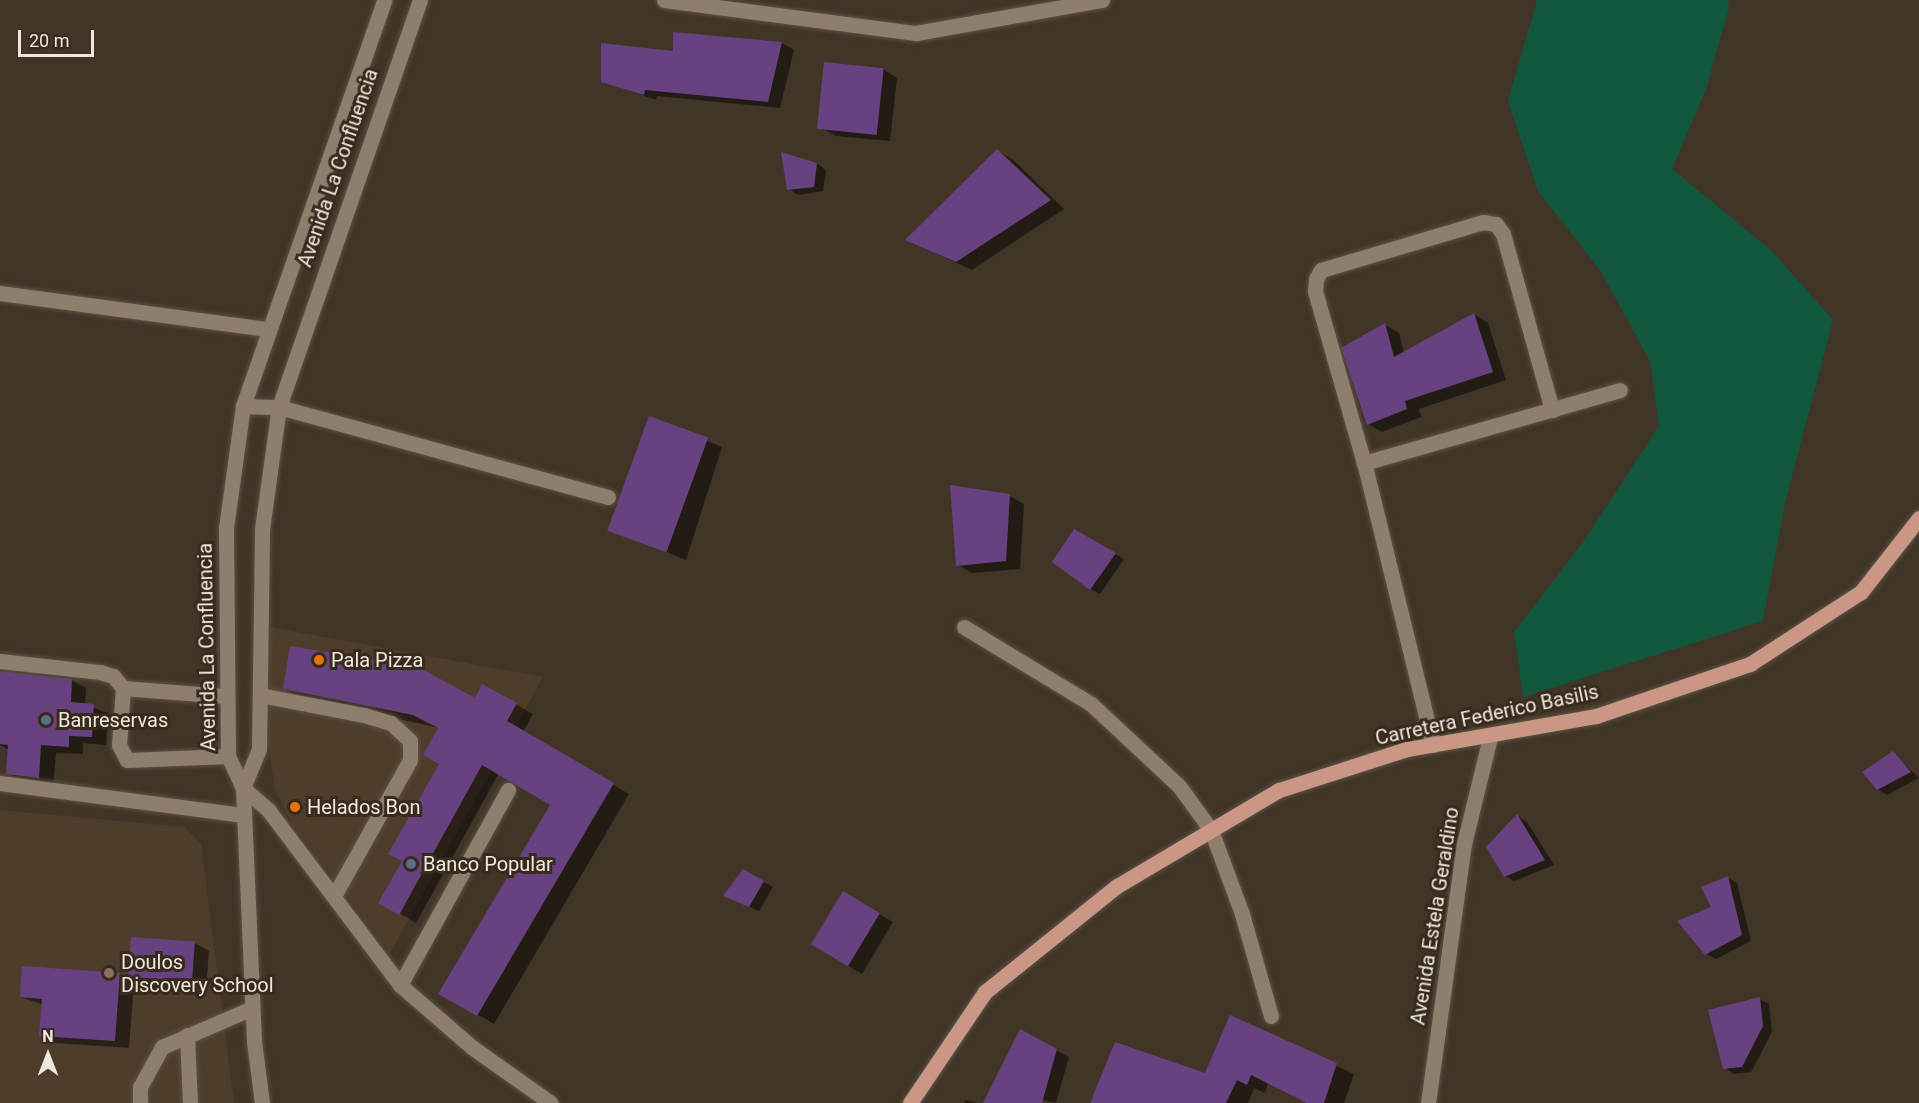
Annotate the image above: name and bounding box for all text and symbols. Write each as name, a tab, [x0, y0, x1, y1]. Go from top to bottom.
scale bar	[21, 18, 98, 56]
text: 20 m	[29, 30, 69, 51]
street label: Avenida La Confluencia	[293, 66, 383, 270]
street label: Avenida La Confluencia	[193, 543, 221, 751]
place label: Pala Pizza	[331, 648, 423, 672]
marker: Pala Pizza	[312, 653, 326, 667]
street label: Carretera Federico Basilis	[1373, 680, 1601, 750]
place label: Banreservas	[58, 708, 168, 732]
marker: Banreservas	[39, 713, 53, 727]
place label: Helados Bon	[307, 795, 420, 819]
marker: Helados Bon	[288, 800, 302, 814]
street label: Avenida Estela Geraldino	[1406, 805, 1464, 1027]
place label: Banco Popular	[423, 852, 553, 876]
marker: Banco Popular	[404, 857, 418, 871]
place label: Doulos Discovery School	[121, 950, 274, 997]
marker: Doulos Discovery School	[102, 966, 116, 980]
north arrow	[18, 1025, 78, 1085]
text: N	[42, 1027, 54, 1046]

